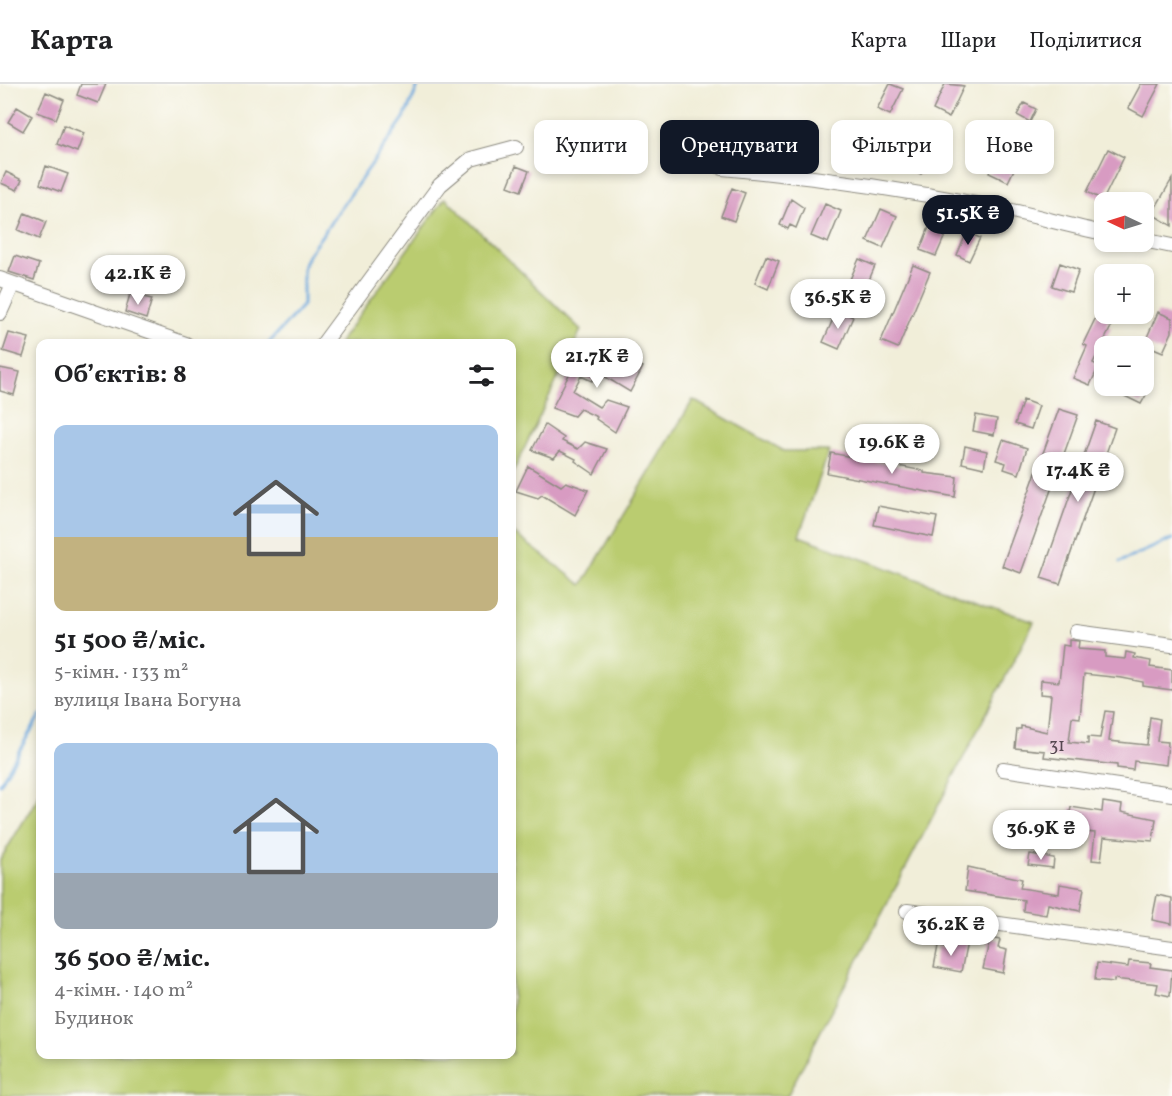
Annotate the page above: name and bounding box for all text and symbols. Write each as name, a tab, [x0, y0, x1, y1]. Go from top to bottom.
text: Карта	[30, 22, 113, 61]
text: Карта	[850, 27, 907, 56]
text: Шари	[940, 27, 996, 56]
text: Поділитися	[1029, 27, 1142, 56]
chip: Купити	[534, 120, 648, 174]
chip: Орендувати	[660, 120, 819, 174]
chip: Фільтри	[831, 120, 953, 174]
chip: Нове	[965, 120, 1054, 174]
north arrow	[1094, 192, 1154, 252]
map controls	[1094, 192, 1154, 396]
pin: 51.5K ₴	[913, 195, 1023, 246]
text: 51.5K ₴	[936, 200, 1000, 228]
pin: 42.1K ₴	[83, 255, 193, 306]
text: 42.1K ₴	[104, 260, 172, 288]
button: +	[1094, 264, 1154, 324]
pin: 36.5K ₴	[783, 279, 893, 330]
text: 36.5K ₴	[804, 284, 872, 312]
button: −	[1094, 336, 1154, 396]
pin: 21.7K ₴	[542, 338, 652, 389]
text: 21.7K ₴	[565, 343, 629, 371]
text: Об’єктів: 8	[54, 357, 187, 393]
icon: filters	[465, 359, 498, 392]
pin: 19.6K ₴	[837, 424, 947, 475]
text: 19.6K ₴	[859, 429, 925, 457]
pin: 17.4K ₴	[1023, 452, 1133, 503]
text: 17.4K ₴	[1046, 457, 1110, 485]
icon: home	[222, 464, 330, 572]
text: 51 500 ₴/міс.	[54, 623, 206, 659]
text: 5-кімн. · 133 m²	[54, 659, 188, 687]
text: вулиця Івана Богуна	[54, 687, 241, 715]
house number: 31	[1049, 734, 1065, 759]
icon: home	[222, 782, 330, 890]
pin: 36.9K ₴	[986, 810, 1096, 861]
text: 36.9K ₴	[1007, 815, 1075, 843]
pin: 36.2K ₴	[896, 906, 1006, 957]
text: 36.2K ₴	[917, 911, 985, 939]
text: 36 500 ₴/міс.	[54, 941, 210, 977]
text: 4-кімн. · 140 m²	[54, 977, 193, 1005]
text: Будинок	[54, 1005, 134, 1033]

